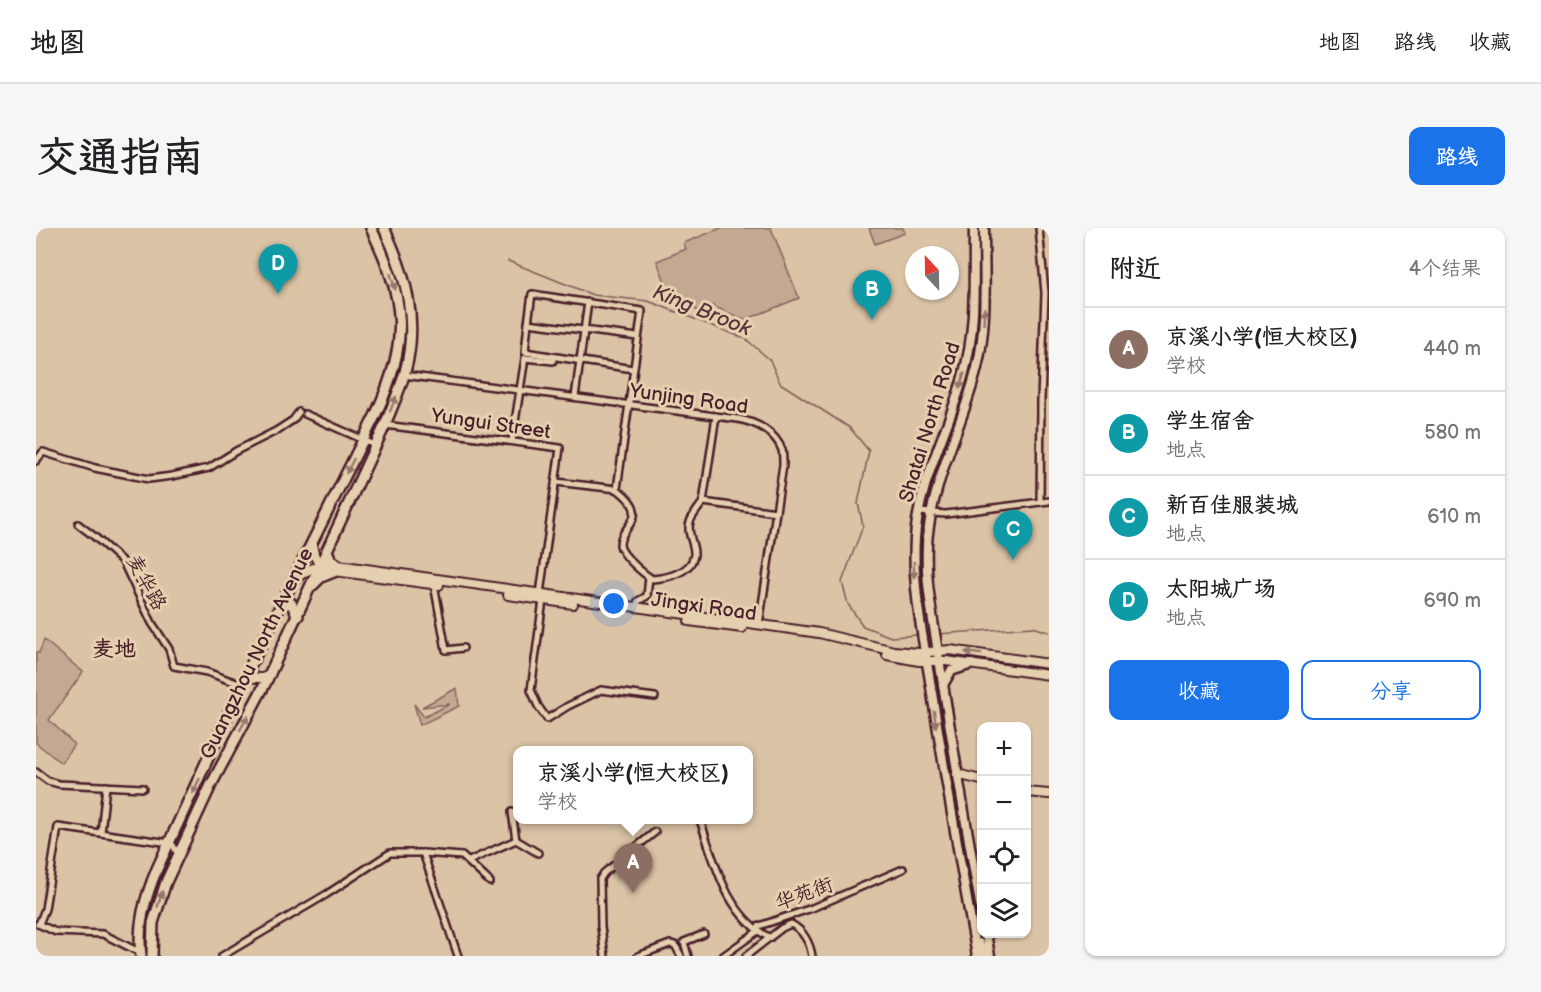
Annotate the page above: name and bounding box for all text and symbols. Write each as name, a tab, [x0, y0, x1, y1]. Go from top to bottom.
text: 地图	[30, 27, 86, 60]
text: 地图	[1319, 30, 1361, 55]
text: 路线	[1394, 30, 1436, 55]
text: 收藏	[1469, 30, 1511, 55]
button: 路线	[1409, 127, 1505, 185]
text: 交通指南	[36, 133, 204, 184]
pin: D	[258, 244, 298, 294]
north arrow	[905, 246, 959, 300]
text: 附近	[1109, 254, 1161, 285]
text: 4个结果	[1409, 257, 1481, 281]
pin: B	[852, 270, 892, 320]
one-way arrow	[389, 273, 398, 291]
water label: King Brook	[649, 279, 755, 342]
one-way arrow	[979, 307, 988, 326]
text: 京溪小学(恒大校区)	[1166, 324, 1358, 351]
text: A	[1122, 337, 1135, 361]
text: 440 m	[1423, 337, 1481, 361]
street label: Shatai North Road	[894, 339, 966, 505]
text: 学校	[1166, 354, 1206, 378]
one-way arrow	[957, 372, 966, 390]
street label: Yunjing Road	[627, 379, 750, 419]
one-way arrow	[388, 395, 398, 413]
street label: Yungui Street	[429, 404, 552, 444]
text: 学生宿舍	[1166, 408, 1254, 435]
text: B	[1121, 421, 1136, 445]
text: 580 m	[1424, 421, 1481, 445]
text: 地点	[1166, 438, 1206, 462]
one-way arrow	[345, 457, 355, 475]
text: 新百佳服装城	[1166, 492, 1298, 519]
text: C	[1121, 505, 1136, 529]
text: 610 m	[1427, 505, 1481, 529]
pin: C	[994, 510, 1032, 560]
text: 地点	[1166, 522, 1206, 546]
street label: Guangzhou North Avenue	[195, 544, 319, 763]
street label: 麦华路	[121, 550, 172, 615]
one-way arrow	[910, 560, 919, 579]
text: 太阳城广场	[1166, 576, 1276, 603]
street label: Jingxi Road	[650, 588, 758, 626]
your location	[599, 589, 628, 618]
text: D	[1122, 589, 1135, 613]
text: 690 m	[1424, 589, 1481, 613]
text: 地点	[1166, 606, 1206, 630]
district label: 麦地	[92, 636, 136, 663]
one-way arrow	[963, 649, 982, 658]
button: 收藏	[1109, 660, 1289, 720]
button: 分享	[1301, 660, 1481, 720]
one-way arrow	[931, 710, 940, 729]
one-way arrow	[239, 715, 250, 731]
map controls	[977, 722, 1031, 938]
button: +	[977, 722, 1031, 776]
popup	[513, 746, 753, 824]
text: 京溪小学(恒大校区)	[537, 760, 729, 787]
button: −	[977, 776, 1031, 830]
one-way arrow	[192, 777, 202, 795]
text: 学校	[537, 790, 577, 814]
button: locate	[977, 830, 1031, 884]
pin: A	[614, 844, 652, 893]
street label: 华苑街	[772, 872, 837, 915]
button: layers	[977, 884, 1031, 938]
one-way arrow	[155, 889, 165, 907]

